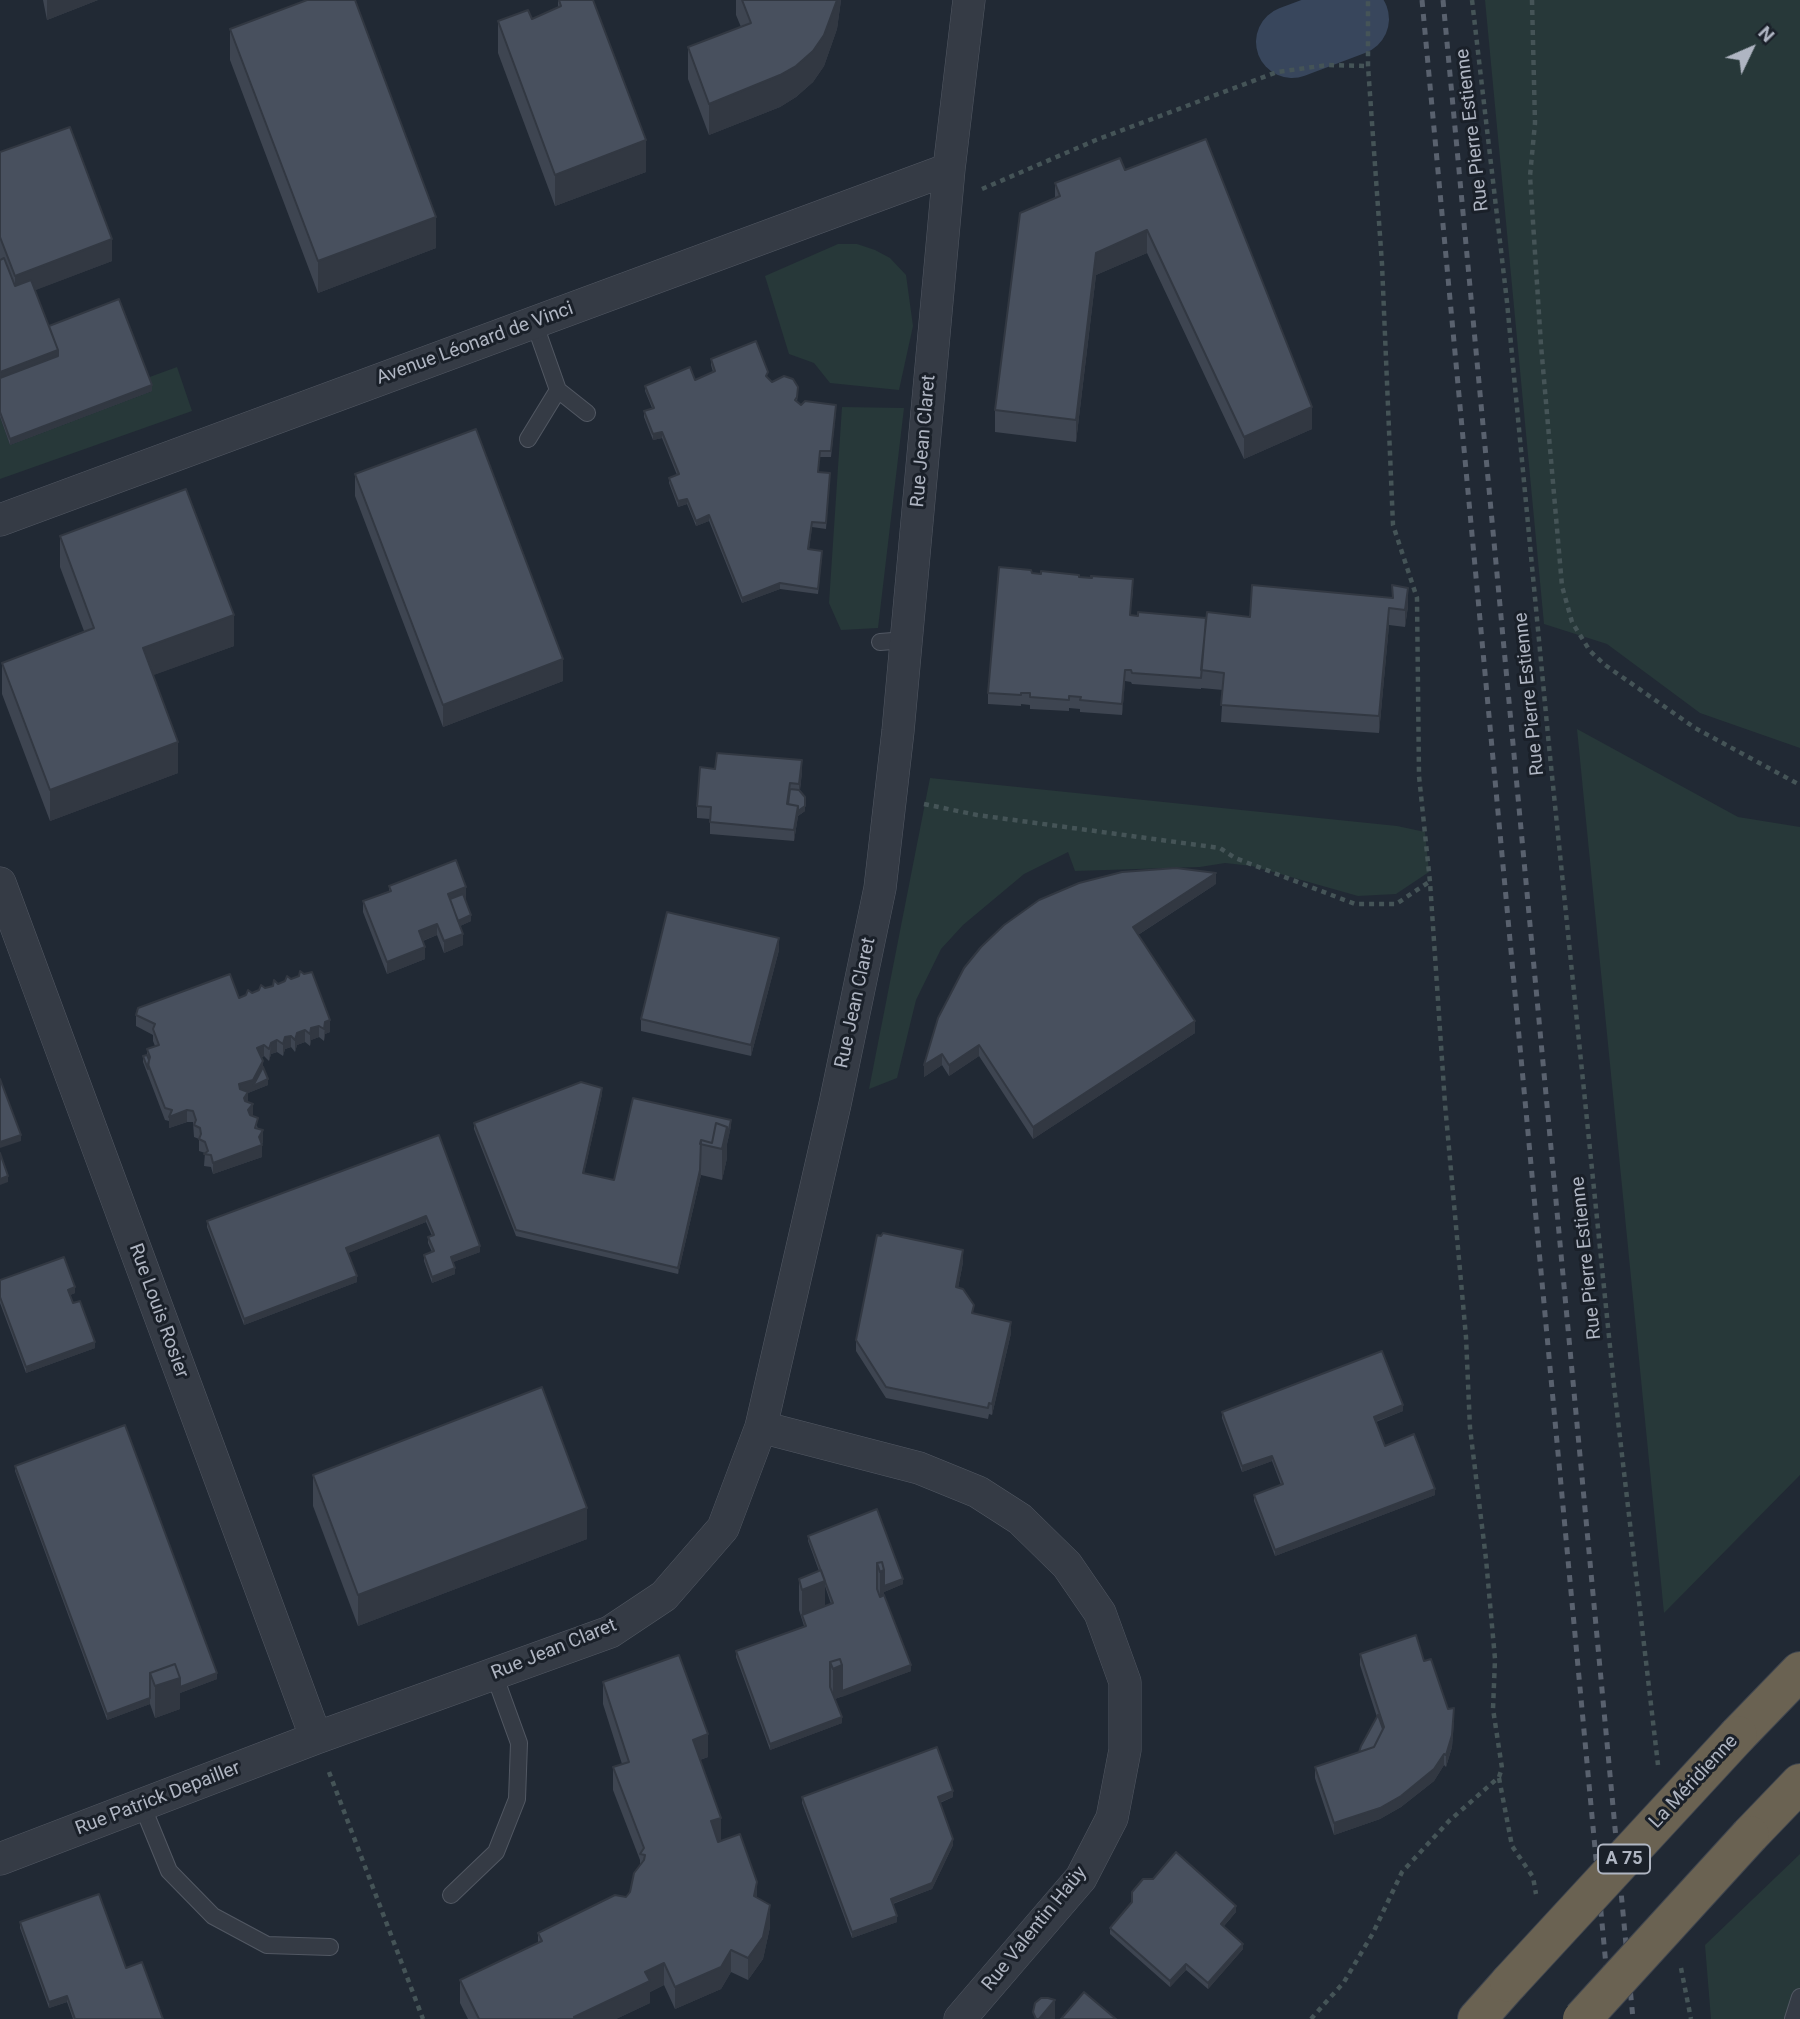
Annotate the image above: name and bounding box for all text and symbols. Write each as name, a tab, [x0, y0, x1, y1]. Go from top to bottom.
north arrow	[1716, 14, 1786, 84]
text: N	[1754, 21, 1779, 47]
street label: Rue Pierre Estienne	[1452, 47, 1494, 213]
street label: Avenue Léonard de Vinci	[373, 298, 577, 390]
street label: Rue Jean Claret	[907, 374, 941, 508]
street label: Rue Pierre Estienne	[1510, 611, 1550, 777]
street label: Rue Jean Claret	[831, 936, 881, 1070]
street label: Rue Pierre Estienne	[1567, 1175, 1607, 1341]
street label: Rue Louis Rosier	[123, 1241, 193, 1381]
street label: Rue Jean Claret	[488, 1615, 620, 1685]
street label: La Méridienne	[1645, 1731, 1743, 1833]
street label: Rue Patrick Depailler	[72, 1757, 244, 1841]
road number: A 75	[1598, 1844, 1650, 1873]
street label: Rue Valentin Haüy	[978, 1862, 1092, 1996]

